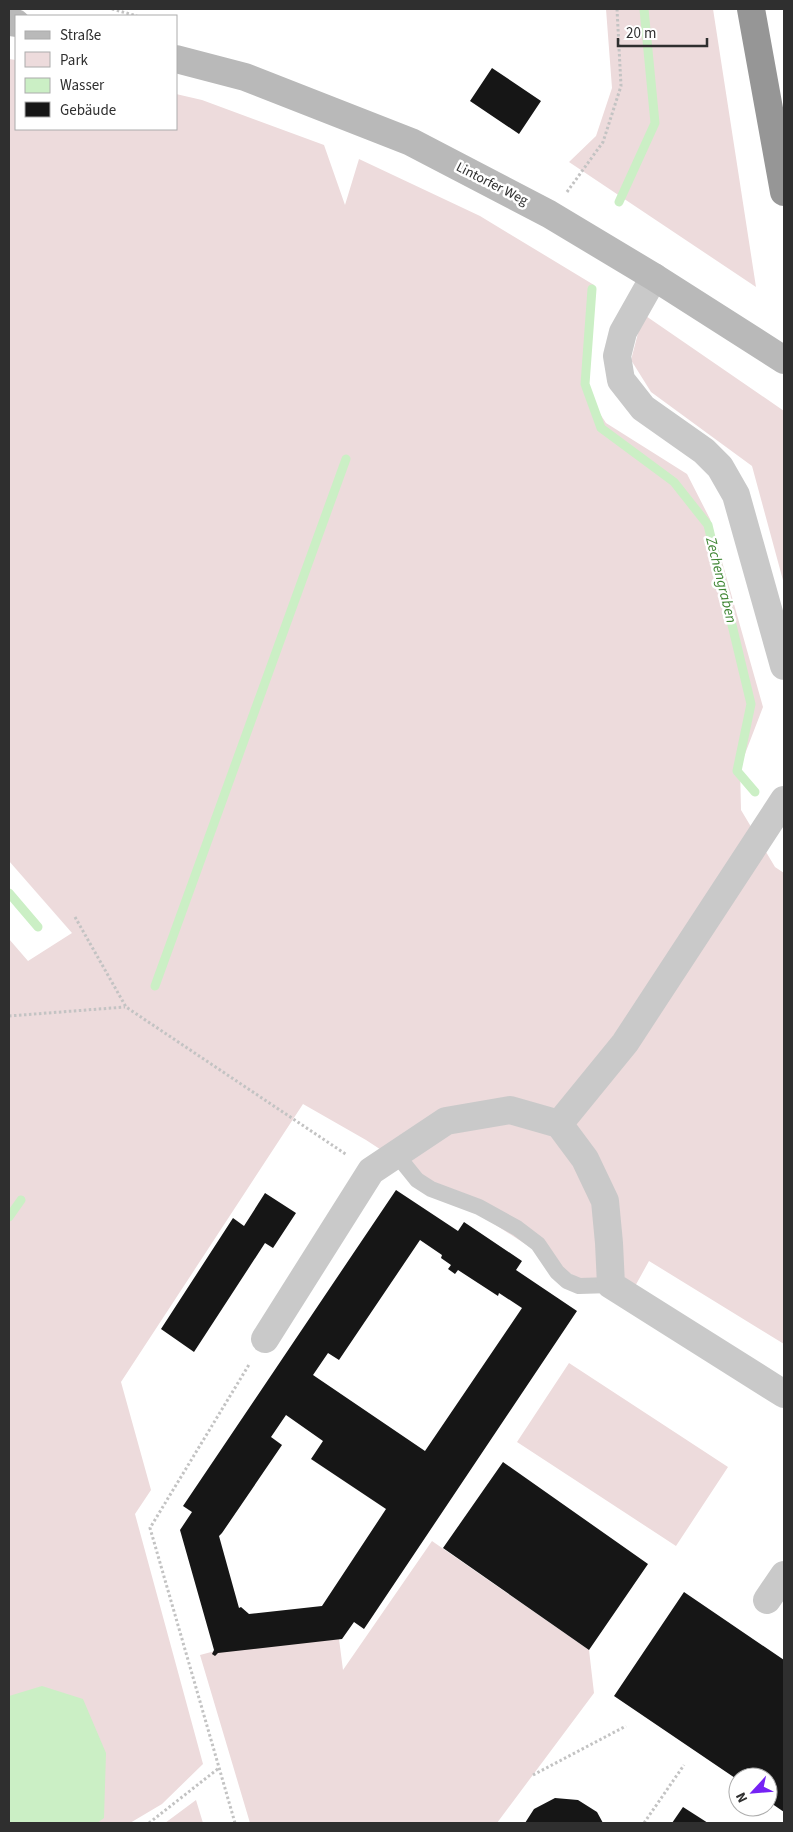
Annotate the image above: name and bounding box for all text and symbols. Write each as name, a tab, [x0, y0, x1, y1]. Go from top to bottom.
legend	[15, 15, 178, 130]
scale bar	[618, 15, 707, 47]
text: 20 m	[626, 23, 656, 44]
text: Straße	[60, 25, 101, 46]
text: Park	[60, 50, 89, 71]
text: Wasser	[60, 75, 105, 96]
text: Gebäude	[60, 100, 116, 121]
street label: Lintorfer Weg	[453, 157, 531, 211]
water label: Zechengraben	[700, 534, 742, 625]
north arrow	[728, 1767, 778, 1817]
text: N	[731, 1789, 753, 1806]

